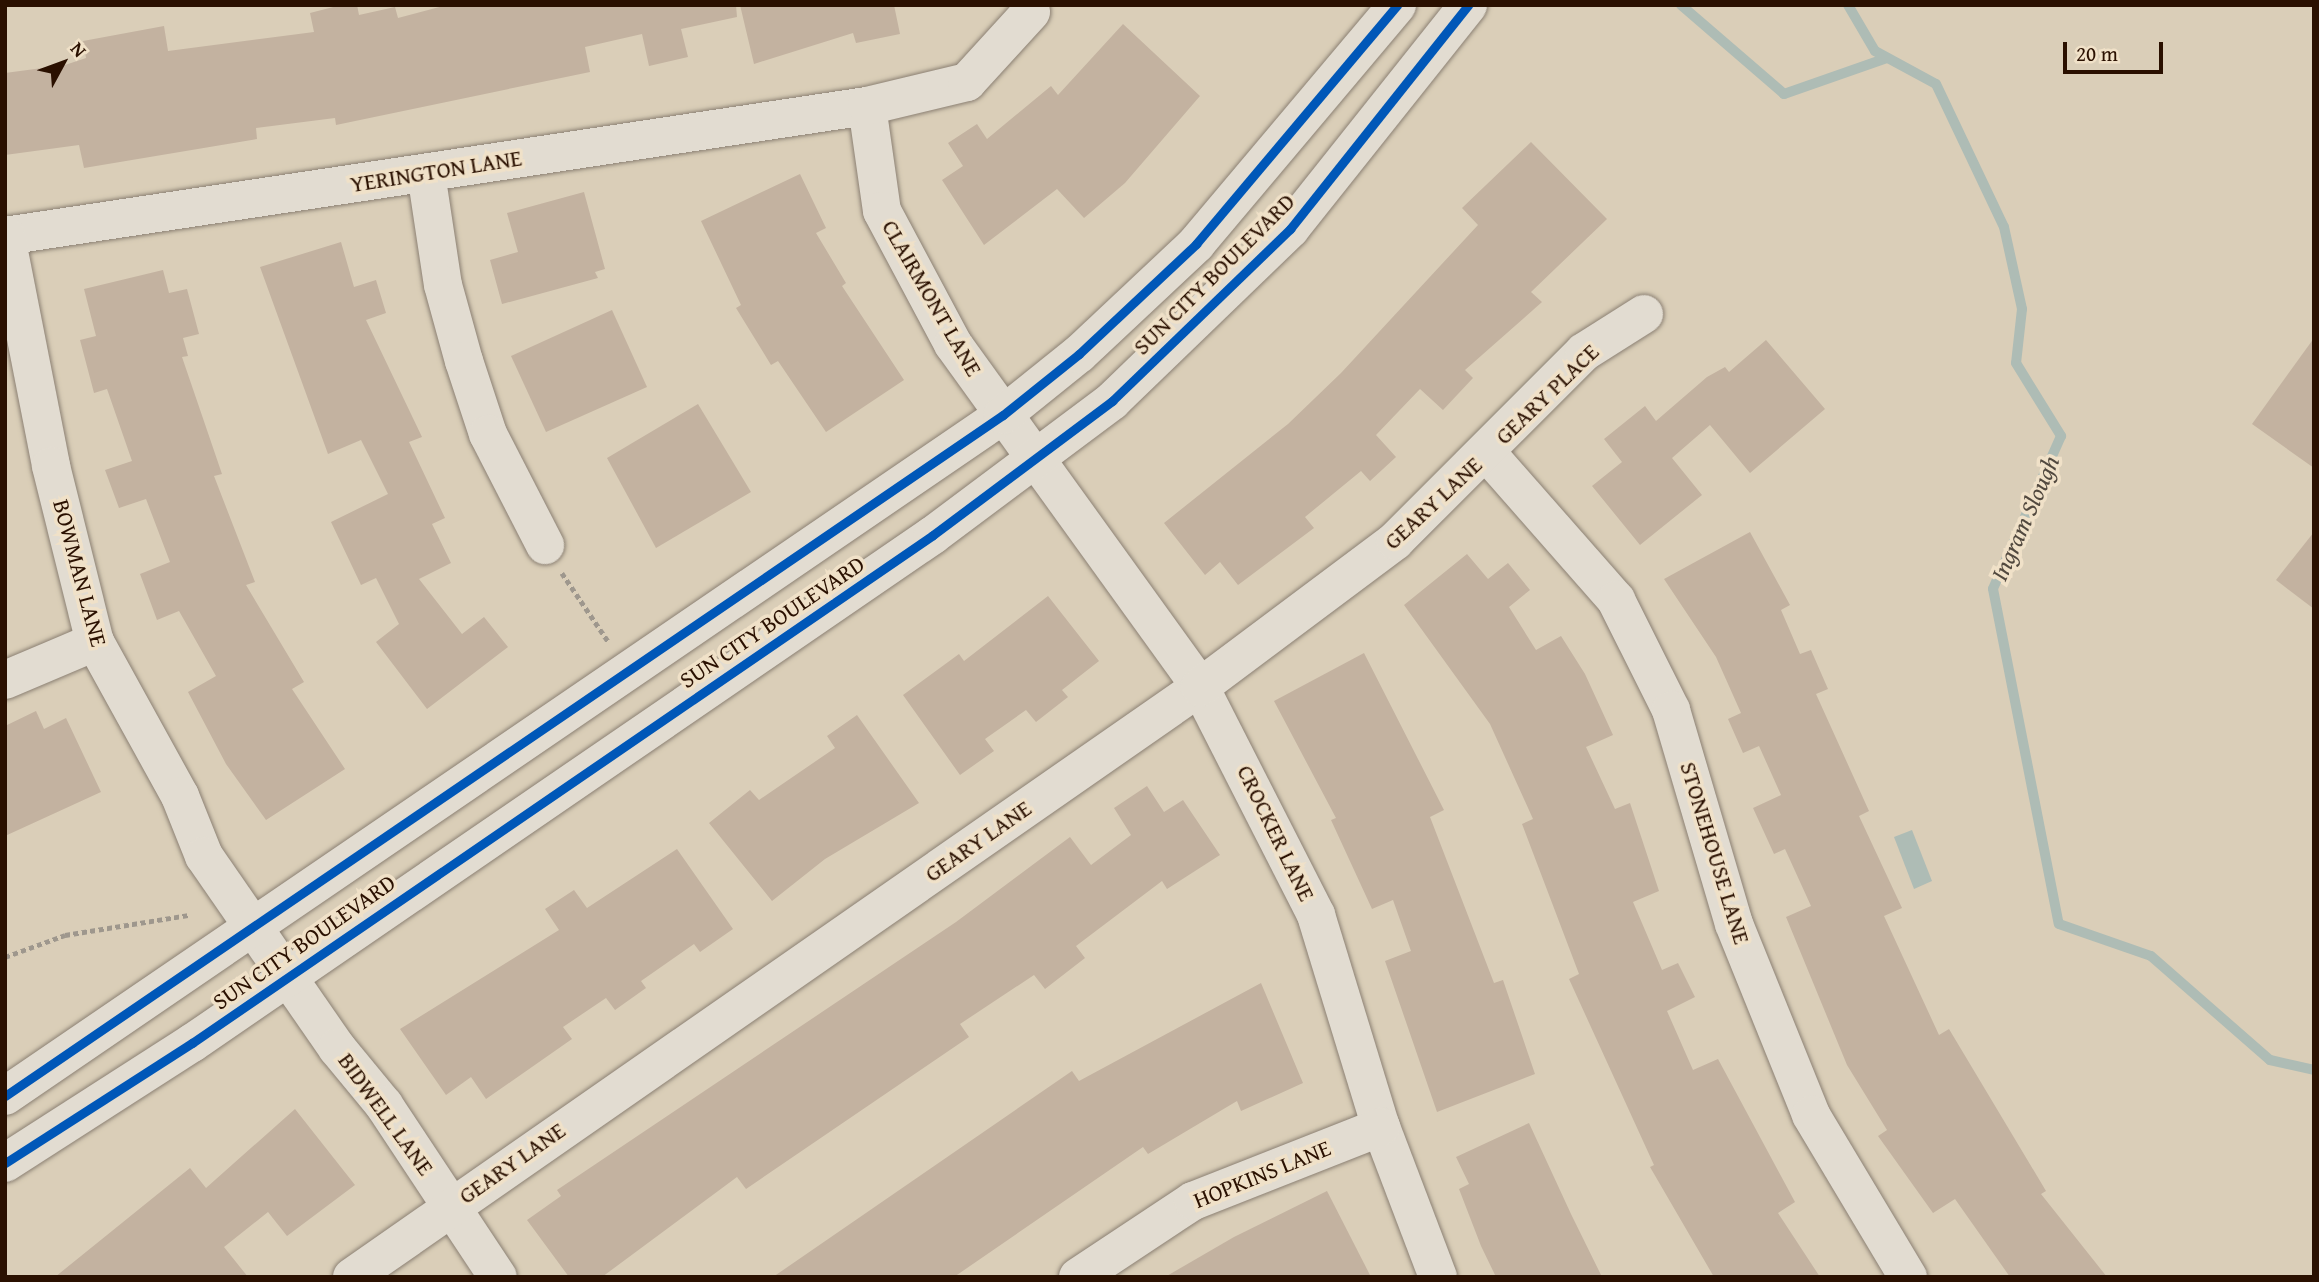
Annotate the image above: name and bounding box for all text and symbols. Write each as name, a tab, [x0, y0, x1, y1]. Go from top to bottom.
north arrow	[28, 28, 98, 98]
scale bar	[2067, 28, 2167, 72]
text: N	[64, 35, 94, 63]
text: 20 m	[2076, 38, 2118, 69]
street label: YERINGTON LANE	[348, 144, 524, 198]
street label: SUN CITY BOULEVARD	[1128, 188, 1300, 360]
street label: CLAIRMONT LANE	[876, 215, 988, 381]
street label: GEARY PLACE	[1490, 338, 1604, 450]
street label: GEARY LANE	[1379, 451, 1487, 555]
water label: Ingram Slough	[1985, 451, 2065, 585]
street label: BOWMAN LANE	[47, 496, 113, 650]
street label: SUN CITY BOULEVARD	[674, 550, 870, 694]
street label: STONEHOUSE LANE	[1674, 759, 1756, 947]
street label: CROCKER LANE	[1231, 761, 1321, 905]
street label: GEARY LANE	[920, 794, 1036, 888]
street label: SUN CITY BOULEVARD	[207, 869, 401, 1015]
street label: BIDWELL LANE	[332, 1047, 440, 1181]
street label: GEARY LANE	[454, 1116, 570, 1210]
street label: HOPKINS LANE	[1189, 1134, 1335, 1214]

